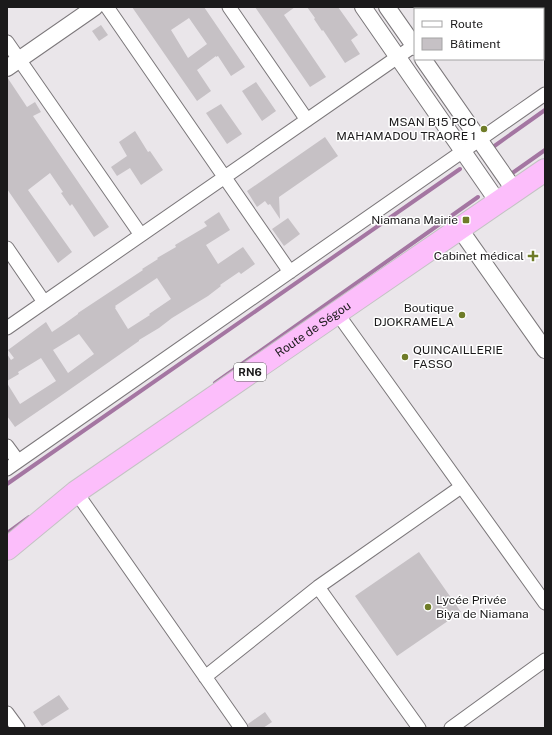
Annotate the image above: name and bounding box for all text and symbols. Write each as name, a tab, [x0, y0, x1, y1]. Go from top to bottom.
legend	[414, 8, 544, 60]
text: Route	[450, 17, 483, 31]
text: Bâtiment	[450, 37, 501, 51]
place label: MSAN B15 PCO MAHAMADOU TRAORE 1	[336, 115, 476, 143]
marker: MSAN B15 PCO MAHAMADOU TRAORE 1	[479, 124, 489, 134]
place label: Niamana Mairie	[371, 213, 458, 227]
marker: Niamana Mairie	[461, 215, 471, 225]
place label: Cabinet médical	[434, 249, 524, 263]
marker: Cabinet médical	[527, 250, 539, 262]
street label: Route de Ségou	[273, 298, 353, 360]
place label: Boutique DJOKRAMELA	[374, 301, 454, 329]
marker: Boutique DJOKRAMELA	[457, 310, 467, 320]
place label: QUINCAILLERIE FASSO	[413, 343, 503, 371]
marker: QUINCAILLERIE FASSO	[400, 352, 410, 362]
road number: RN6	[234, 363, 266, 381]
place label: Lycée Privée Biya de Niamana	[436, 593, 529, 621]
marker: Lycée Privée Biya de Niamana	[423, 602, 433, 612]

